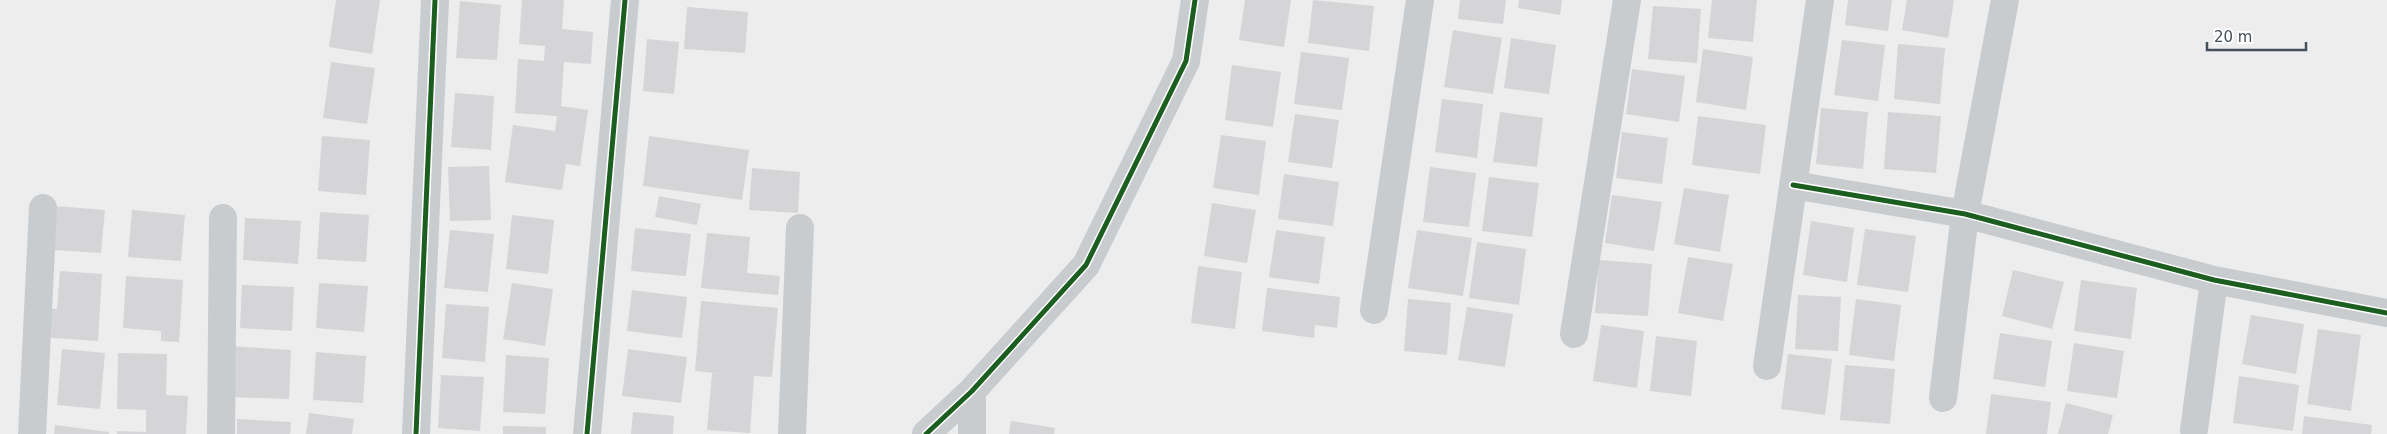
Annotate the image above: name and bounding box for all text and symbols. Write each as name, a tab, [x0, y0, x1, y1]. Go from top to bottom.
scale bar	[2207, 20, 2306, 52]
text: 20 m	[2214, 28, 2252, 46]

